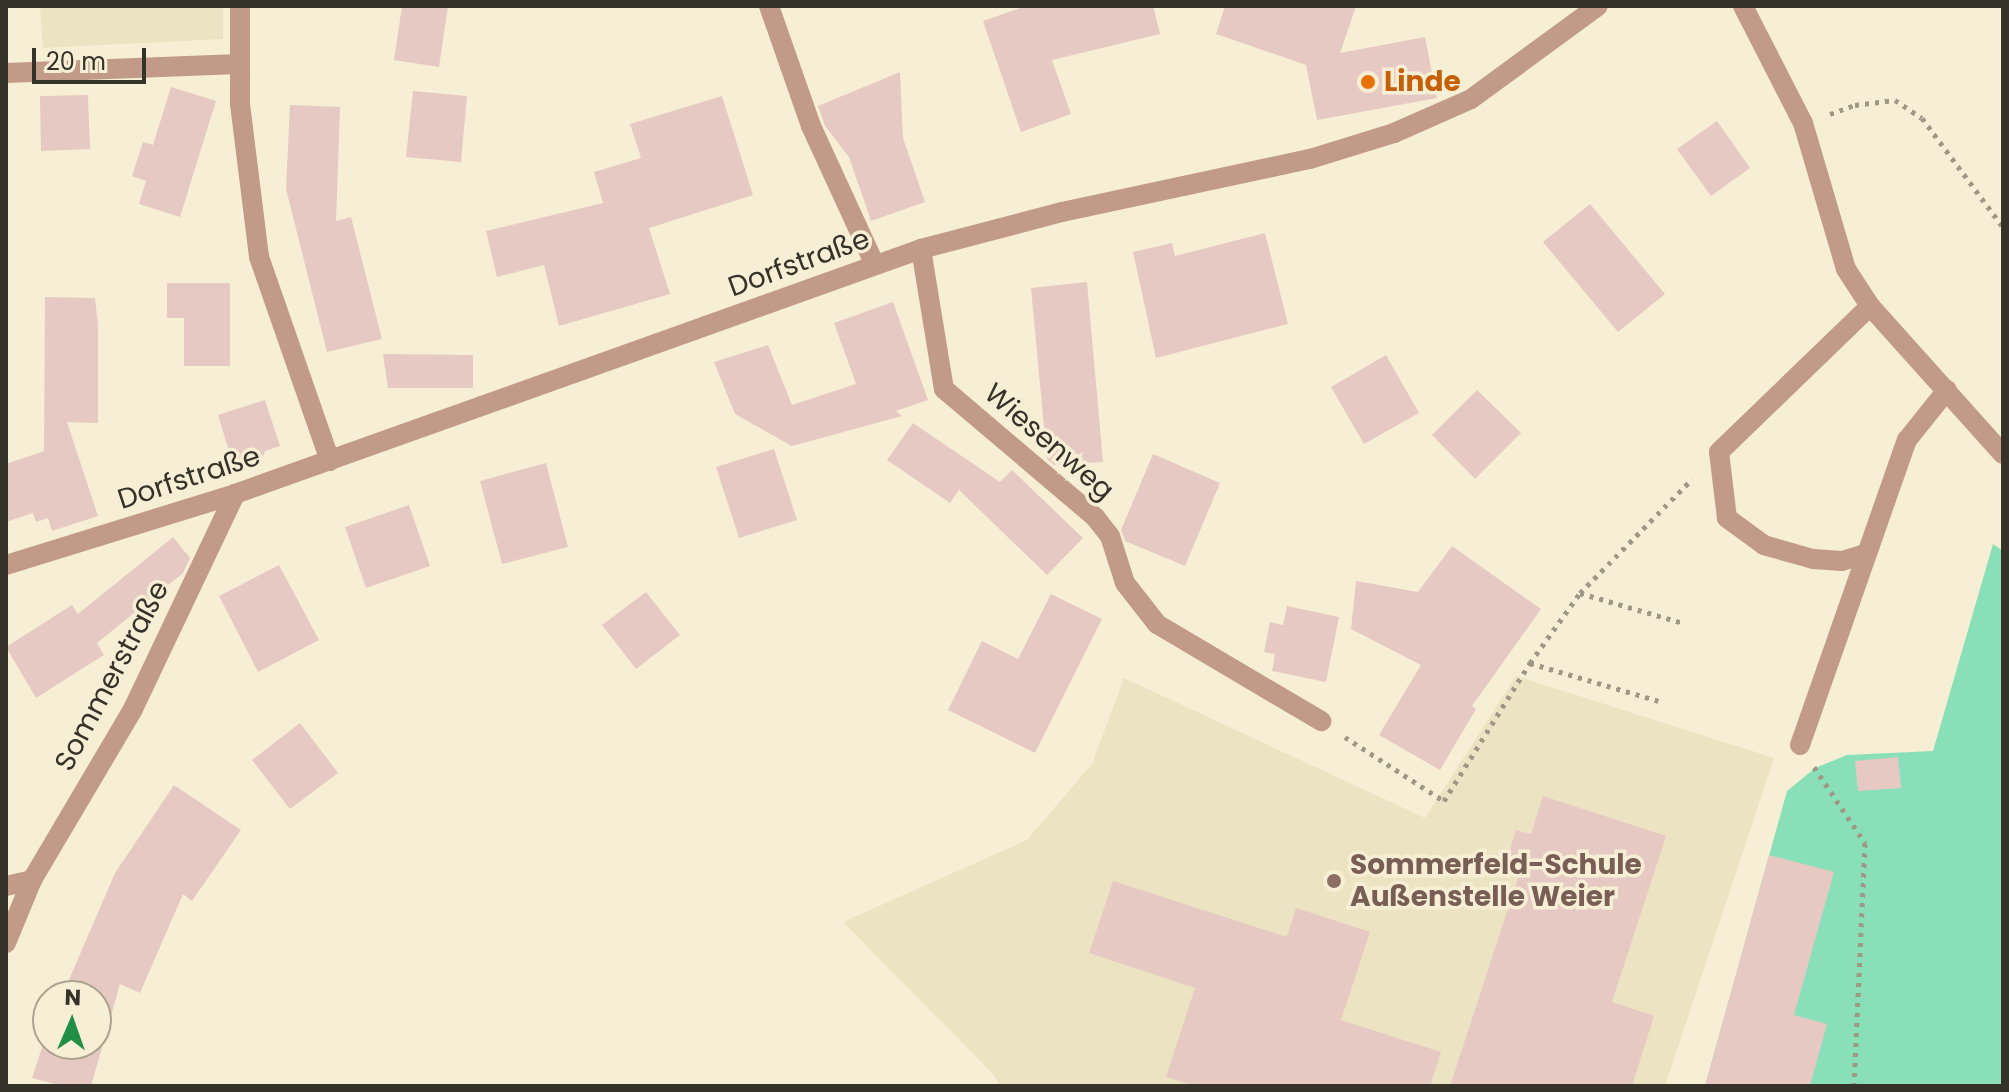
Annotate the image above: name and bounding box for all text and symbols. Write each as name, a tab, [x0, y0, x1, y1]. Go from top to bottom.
scale bar	[36, 32, 150, 82]
text: 20 m	[46, 45, 106, 78]
place label: Linde	[1384, 65, 1461, 99]
marker: Linde	[1359, 73, 1377, 91]
street label: Dorfstraße	[724, 222, 874, 304]
street label: Wiesenweg	[977, 377, 1121, 507]
street label: Dorfstraße	[113, 439, 265, 517]
street label: Sommerstraße	[48, 575, 176, 777]
place label: Sommerfeld-Schule Außenstelle Weier	[1350, 848, 1642, 914]
marker: Sommerfeld-Schule Außenstelle Weier	[1325, 872, 1343, 890]
north arrow	[32, 980, 112, 1060]
text: N	[64, 982, 82, 1013]

